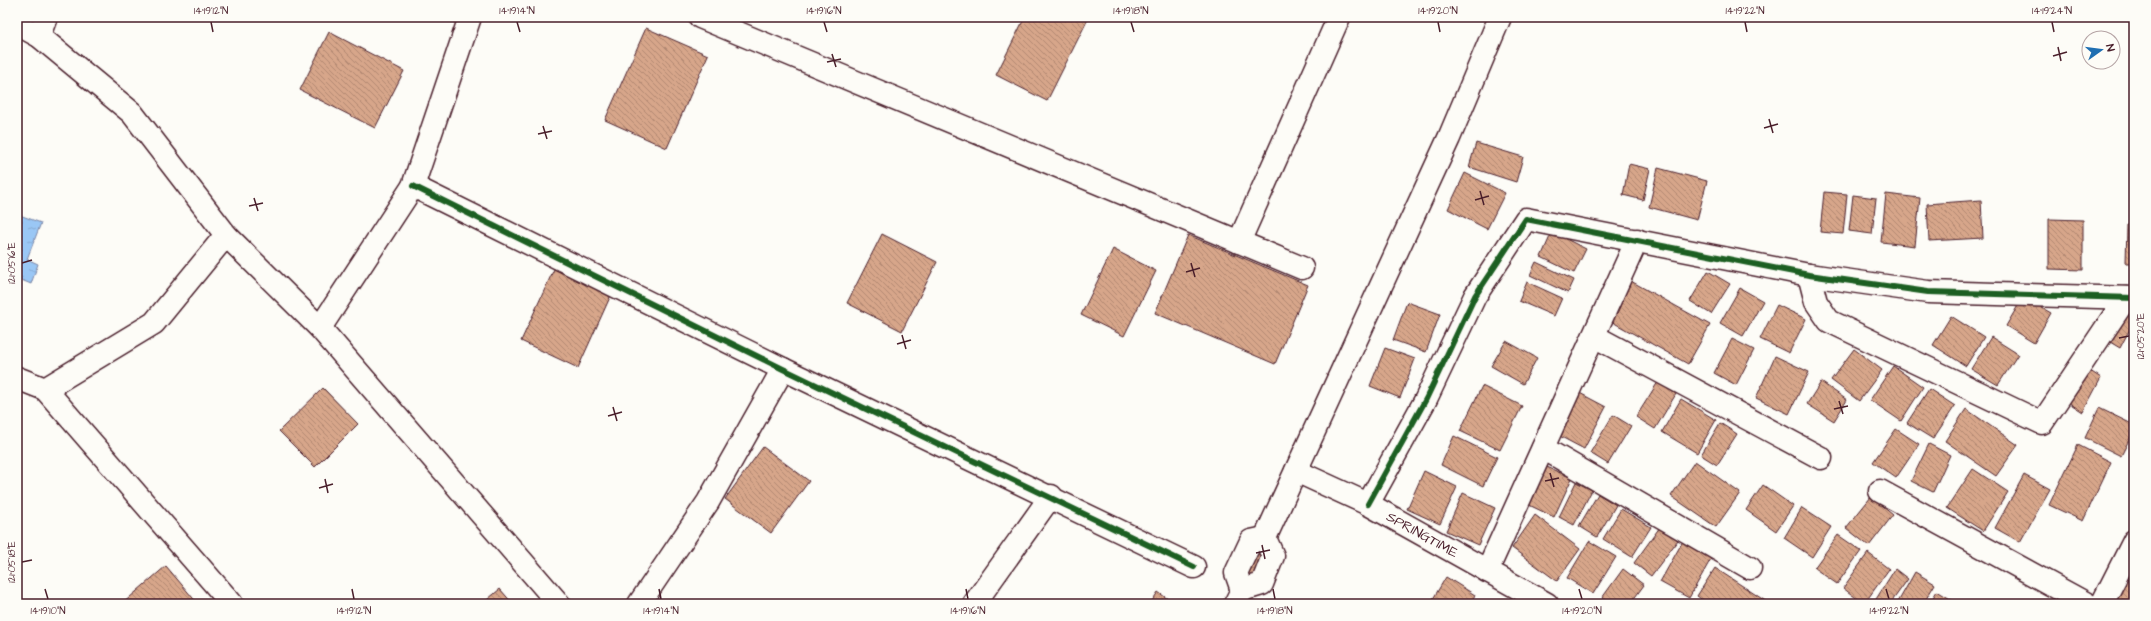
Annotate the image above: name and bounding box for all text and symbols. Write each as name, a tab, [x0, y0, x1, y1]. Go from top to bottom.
text: 14°19'12"N	[194, 4, 228, 18]
text: 14°19'14"N	[499, 4, 535, 18]
text: 14°19'16"N	[806, 4, 842, 18]
text: 14°19'18"N	[1113, 4, 1149, 18]
text: 14°19'20"N	[1418, 4, 1458, 18]
text: 14°19'22"N	[1726, 4, 1764, 18]
text: 14°19'24"N	[2032, 4, 2072, 18]
north arrow	[2081, 30, 2121, 70]
text: N	[2102, 43, 2118, 53]
text: 121°05'16"E	[5, 242, 19, 284]
text: 121°05'20"E	[2134, 313, 2148, 359]
street label: SPRINGTIME	[1383, 507, 1462, 563]
text: 121°05'18"E	[5, 541, 19, 583]
text: 14°19'10"N	[30, 604, 66, 618]
text: 14°19'12"N	[337, 604, 371, 618]
text: 14°19'14"N	[643, 604, 679, 618]
text: 14°19'16"N	[950, 604, 986, 618]
text: 14°19'18"N	[1257, 604, 1293, 618]
text: 14°19'20"N	[1562, 604, 1602, 618]
text: 14°19'22"N	[1870, 604, 1908, 618]

